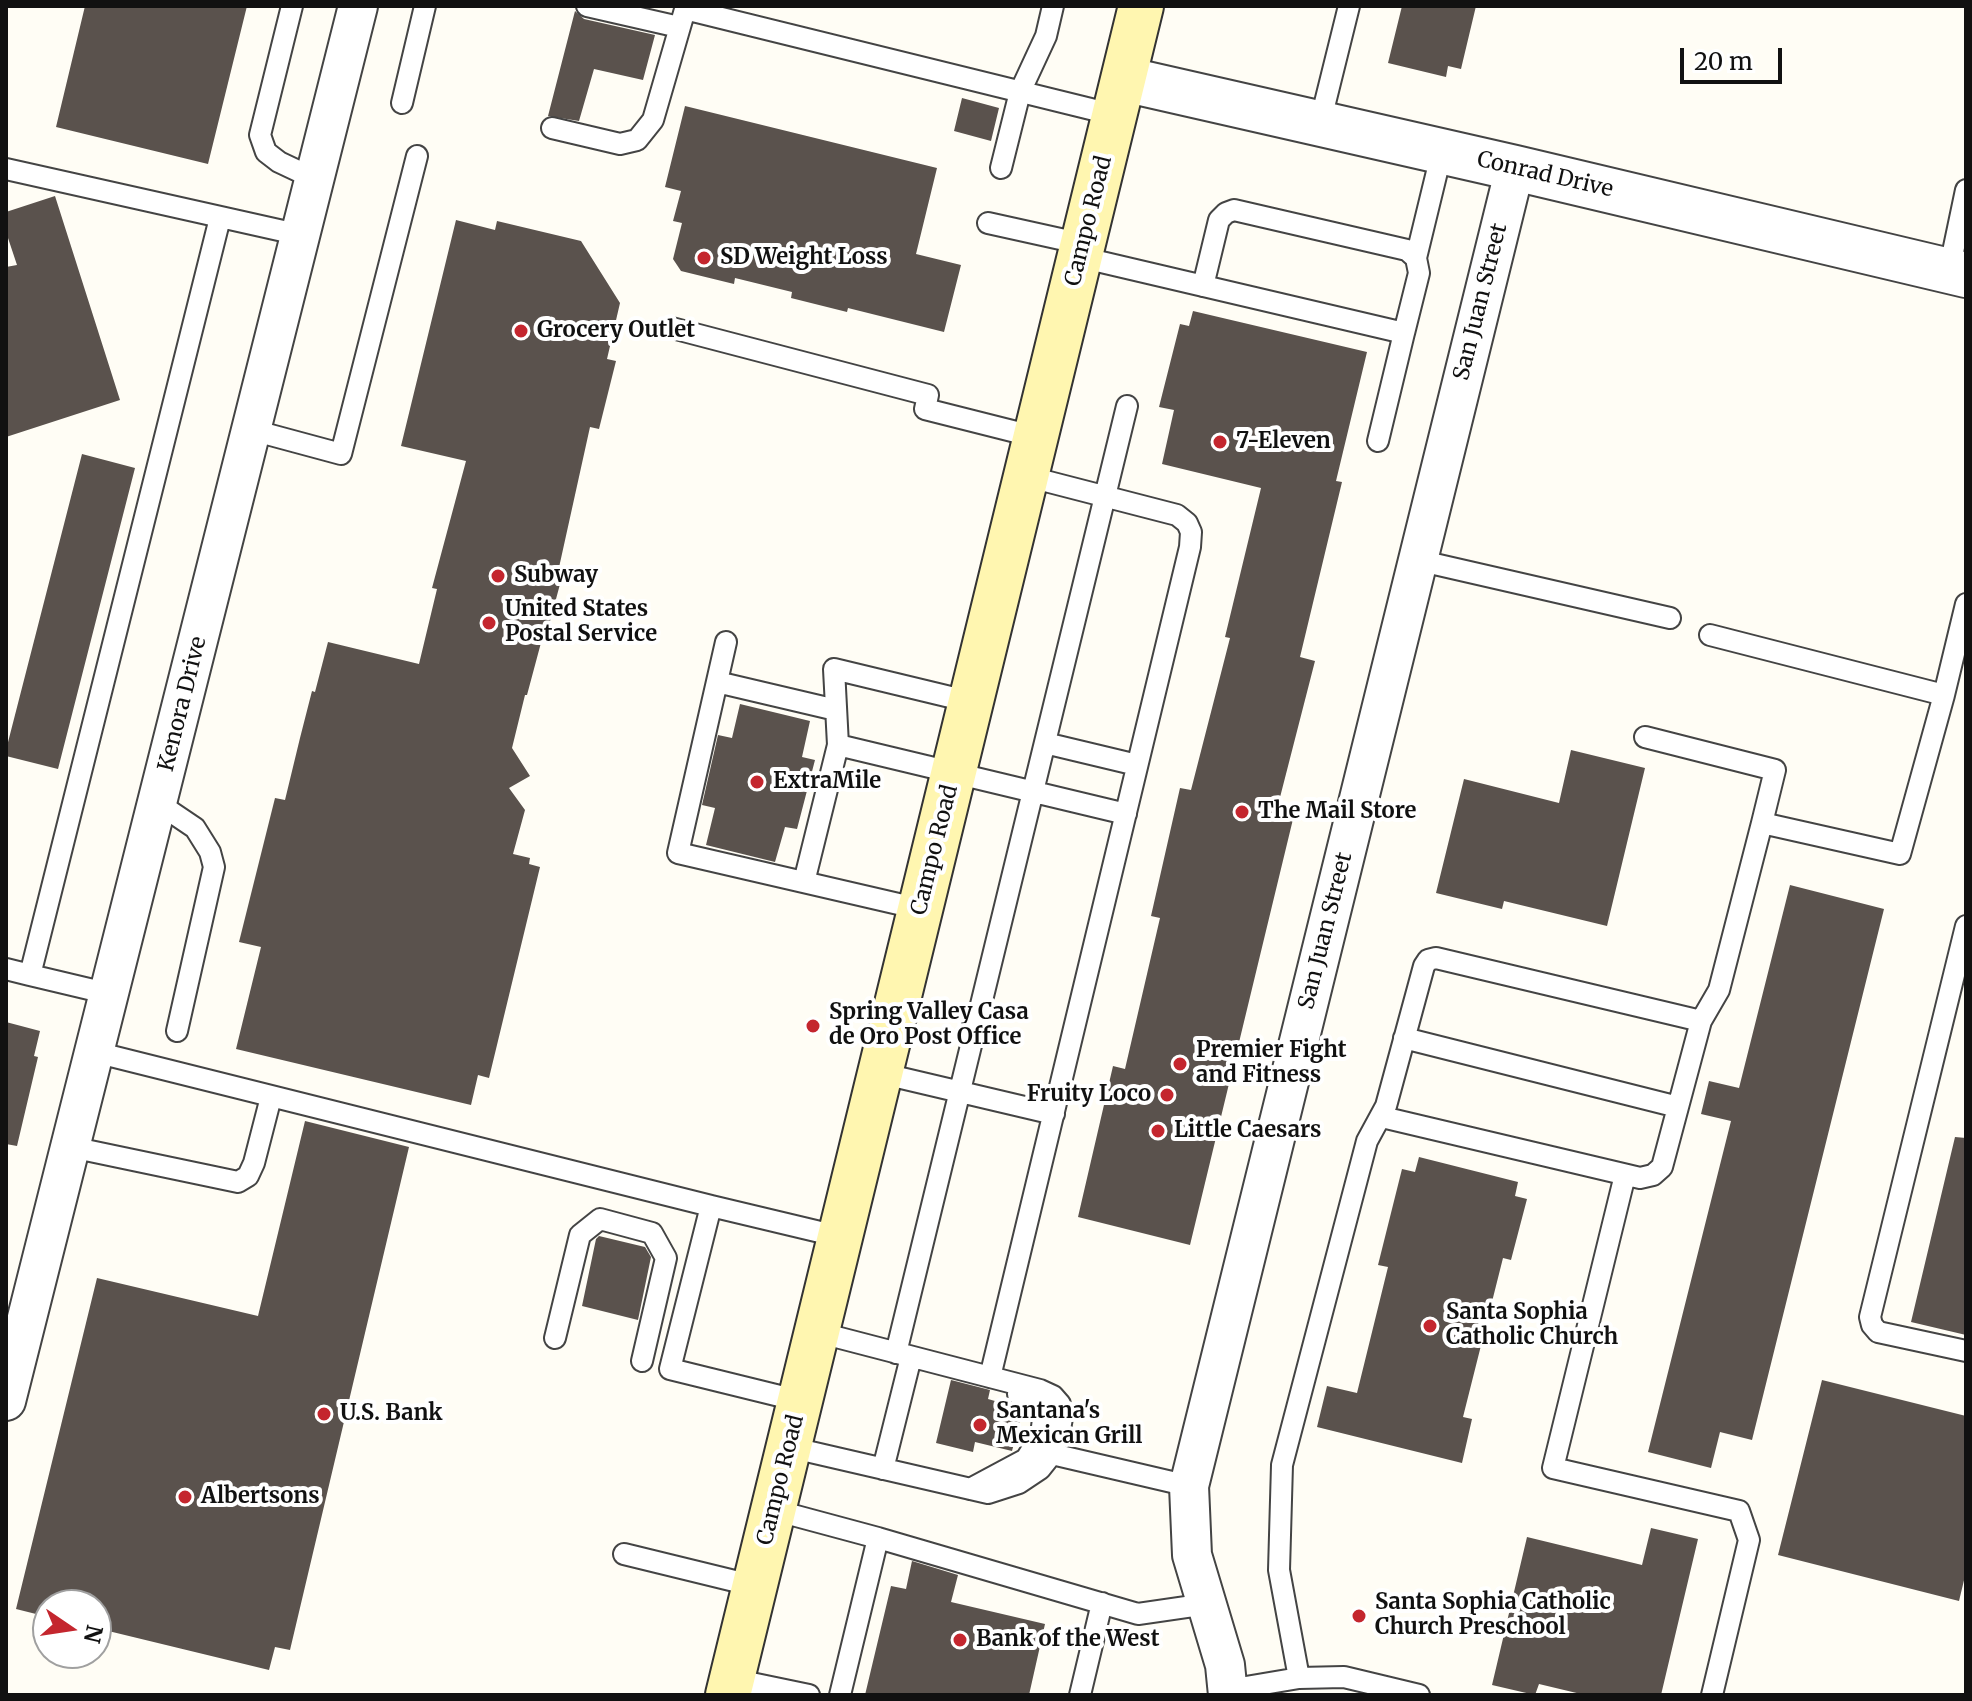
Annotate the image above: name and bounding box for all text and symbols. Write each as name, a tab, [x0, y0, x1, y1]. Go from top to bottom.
scale bar	[1684, 32, 1786, 82]
text: 20 m	[1694, 46, 1753, 77]
street label: Conrad Drive	[1475, 147, 1615, 203]
street label: Campo Road	[1060, 153, 1118, 289]
street label: San Juan Street	[1449, 221, 1513, 383]
place label: SD Weight Loss	[720, 245, 888, 271]
marker: SD Weight Loss	[695, 249, 713, 267]
place label: Grocery Outlet	[537, 318, 695, 344]
marker: Grocery Outlet	[512, 322, 530, 340]
place label: 7-Eleven	[1236, 429, 1331, 455]
marker: 7-Eleven	[1211, 433, 1229, 451]
place label: Subway	[514, 563, 598, 589]
marker: Subway	[489, 567, 507, 585]
place label: United States Postal Service	[505, 597, 657, 648]
marker: United States Postal Service	[480, 614, 498, 632]
street label: Kenora Drive	[154, 634, 212, 774]
place label: ExtraMile	[773, 769, 881, 795]
marker: ExtraMile	[748, 773, 766, 791]
street label: Campo Road	[906, 782, 964, 918]
place label: The Mail Store	[1258, 799, 1416, 825]
marker: The Mail Store	[1233, 803, 1251, 821]
street label: San Juan Street	[1294, 850, 1358, 1012]
place label: Spring Valley Casa de Oro Post Office	[829, 1000, 1029, 1052]
marker: Spring Valley Casa de Oro Post Office	[804, 1017, 822, 1035]
place label: Premier Fight and Fitness	[1196, 1038, 1347, 1090]
marker: Premier Fight and Fitness	[1171, 1055, 1189, 1073]
place label: Fruity Loco	[1027, 1082, 1151, 1108]
marker: Fruity Loco	[1158, 1086, 1176, 1104]
place label: Little Caesars	[1174, 1118, 1321, 1144]
marker: Little Caesars	[1149, 1122, 1167, 1140]
place label: Santa Sophia Catholic Church	[1446, 1300, 1618, 1352]
marker: Santa Sophia Catholic Church	[1421, 1317, 1439, 1335]
place label: Santana's Mexican Grill	[996, 1399, 1142, 1450]
place label: U.S. Bank	[340, 1401, 443, 1427]
marker: U.S. Bank	[315, 1405, 333, 1423]
street label: Campo Road	[752, 1412, 810, 1548]
marker: Santana's Mexican Grill	[971, 1416, 989, 1434]
place label: Albertsons	[201, 1484, 320, 1510]
marker: Albertsons	[176, 1488, 194, 1506]
north arrow	[32, 1589, 112, 1669]
place label: Santa Sophia Catholic Church Preschool	[1375, 1590, 1611, 1642]
marker: Santa Sophia Catholic Church Preschool	[1350, 1607, 1368, 1625]
text: N	[78, 1622, 109, 1646]
place label: Bank of the West	[976, 1627, 1160, 1653]
marker: Bank of the West	[951, 1631, 969, 1649]

